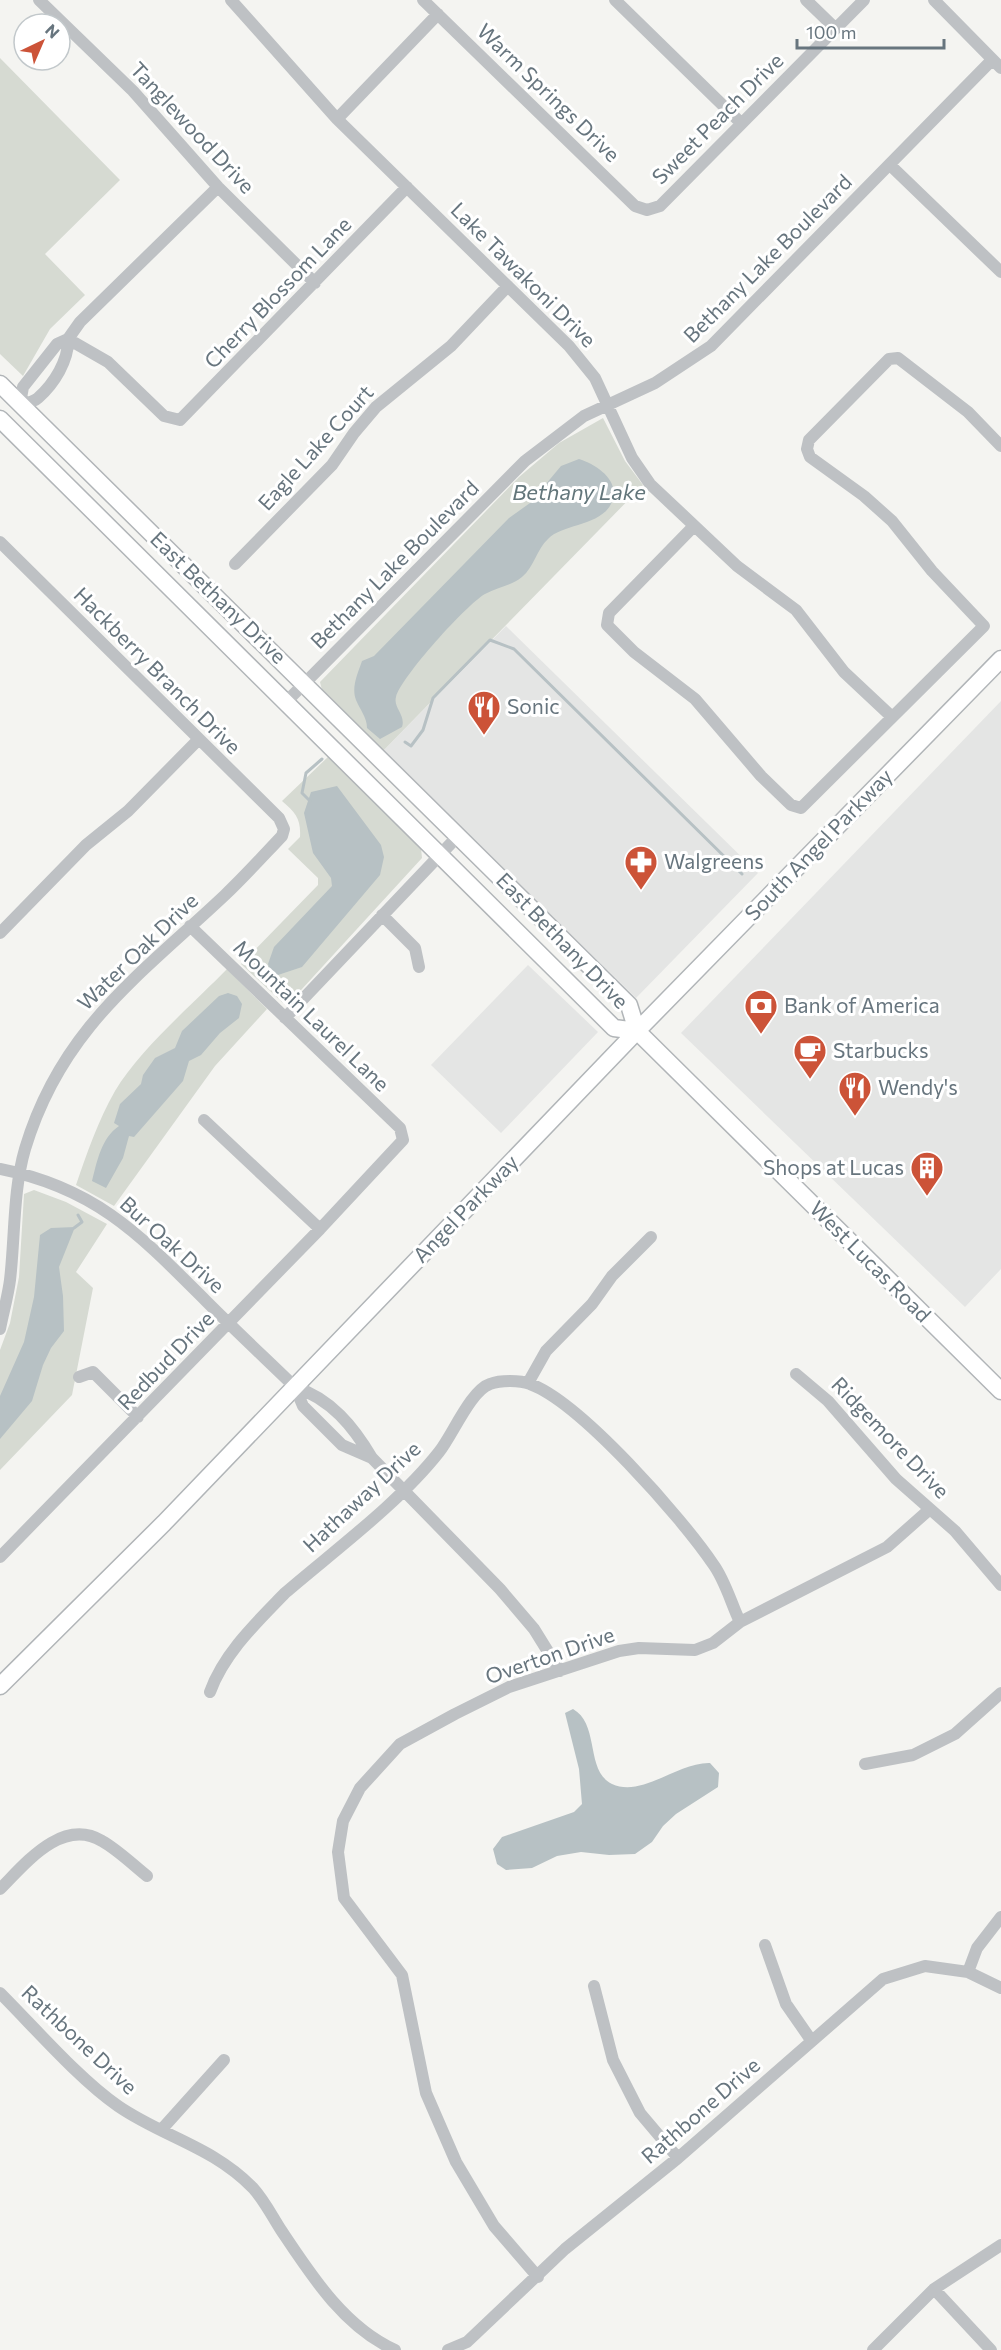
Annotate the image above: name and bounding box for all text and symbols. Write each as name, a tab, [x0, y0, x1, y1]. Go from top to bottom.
north arrow	[12, 12, 72, 72]
scale bar	[797, 12, 944, 50]
street label: Warm Springs Drive	[473, 18, 625, 166]
text: N	[42, 20, 64, 42]
text: 100 m	[806, 21, 856, 43]
street label: Sweet Peach Drive	[646, 47, 788, 189]
street label: Tanglewood Drive	[126, 56, 260, 198]
street label: Bethany Lake Boulevard	[678, 169, 856, 347]
street label: Lake Tawakoni Drive	[446, 196, 602, 352]
street label: Cherry Blossom Lane	[198, 211, 356, 373]
street label: Eagle Lake Court	[252, 379, 378, 515]
street label: Bethany Lake Boulevard	[305, 475, 483, 653]
water label: Bethany Lake	[512, 478, 646, 505]
street label: East Bethany Drive	[146, 526, 292, 668]
street label: Hackberry Branch Drive	[69, 581, 247, 759]
restaurant icon: Sonic	[466, 689, 502, 736]
place label: Sonic	[507, 693, 560, 718]
street label: South Angel Parkway	[739, 763, 897, 925]
pharmacy icon: Walgreens	[623, 844, 659, 891]
place label: Walgreens	[664, 848, 764, 873]
street label: East Bethany Drive	[492, 867, 634, 1013]
street label: Water Oak Drive	[72, 887, 202, 1015]
street label: Mountain Laurel Lane	[229, 934, 395, 1096]
bank icon: Bank of America	[743, 988, 779, 1035]
place label: Bank of America	[784, 992, 940, 1017]
cafe icon: Starbucks	[792, 1033, 828, 1080]
place label: Starbucks	[833, 1037, 929, 1062]
restaurant icon: Wendy's	[837, 1070, 873, 1117]
place label: Wendy's	[878, 1074, 958, 1099]
street label: Angel Parkway	[407, 1149, 523, 1267]
building icon: Shops at Lucas	[909, 1150, 945, 1197]
place label: Shops at Lucas	[763, 1154, 904, 1179]
street label: Bur Oak Drive	[116, 1190, 230, 1297]
street label: West Lucas Road	[805, 1195, 937, 1327]
street label: Redbud Drive	[112, 1305, 218, 1415]
street label: Ridgemore Drive	[827, 1371, 955, 1503]
street label: Hathaway Drive	[297, 1435, 425, 1557]
street label: Overton Drive	[482, 1621, 617, 1688]
street label: Rathbone Drive	[17, 1979, 143, 2099]
street label: Rathbone Drive	[636, 2052, 764, 2168]

